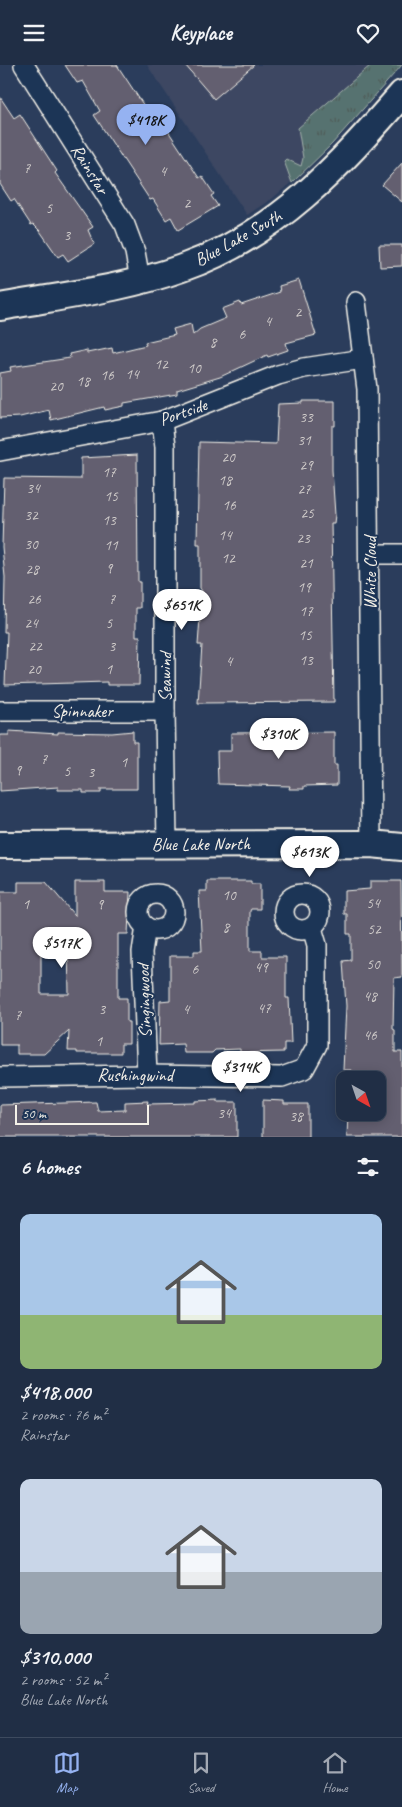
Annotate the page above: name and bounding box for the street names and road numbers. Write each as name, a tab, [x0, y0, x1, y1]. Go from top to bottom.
street label: Rainstar	[66, 140, 115, 200]
street label: Blue Lake South	[191, 204, 287, 271]
street label: Portside	[156, 393, 211, 430]
street label: White Cloud	[359, 533, 381, 610]
street label: Seawind	[154, 649, 176, 702]
street label: Spinnaker	[51, 700, 114, 722]
street label: Blue Lake North	[152, 833, 251, 855]
street label: Singingwood	[132, 961, 156, 1038]
street label: Rushingwind	[97, 1064, 176, 1086]

